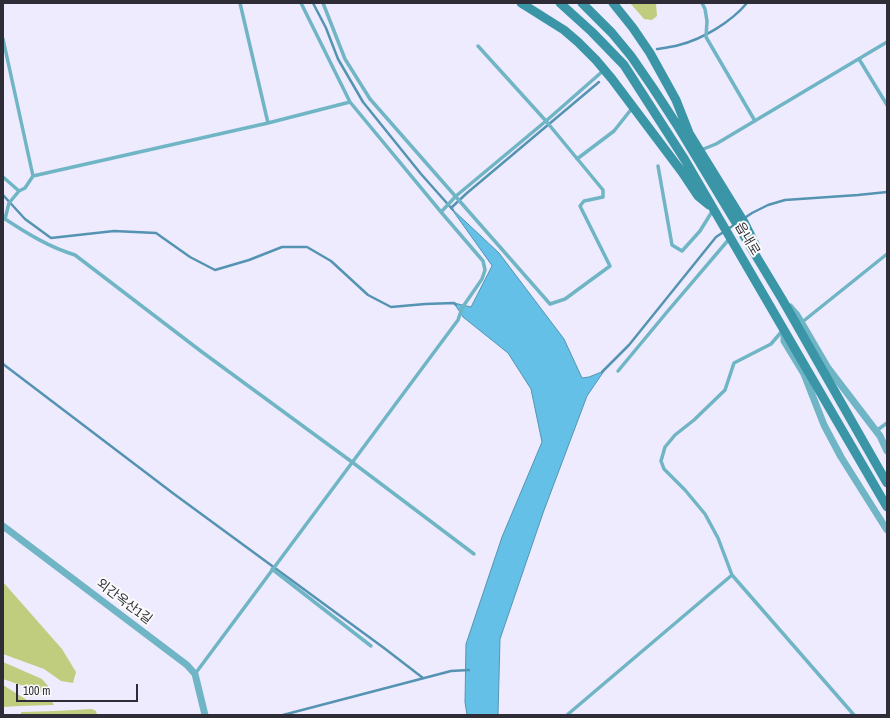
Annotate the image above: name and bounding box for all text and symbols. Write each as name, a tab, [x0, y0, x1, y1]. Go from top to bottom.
street label: 읍내로	[731, 220, 763, 258]
street label: 외간옥산1길	[93, 576, 155, 628]
scale bar	[18, 676, 140, 702]
text: 100 m	[23, 683, 50, 699]

